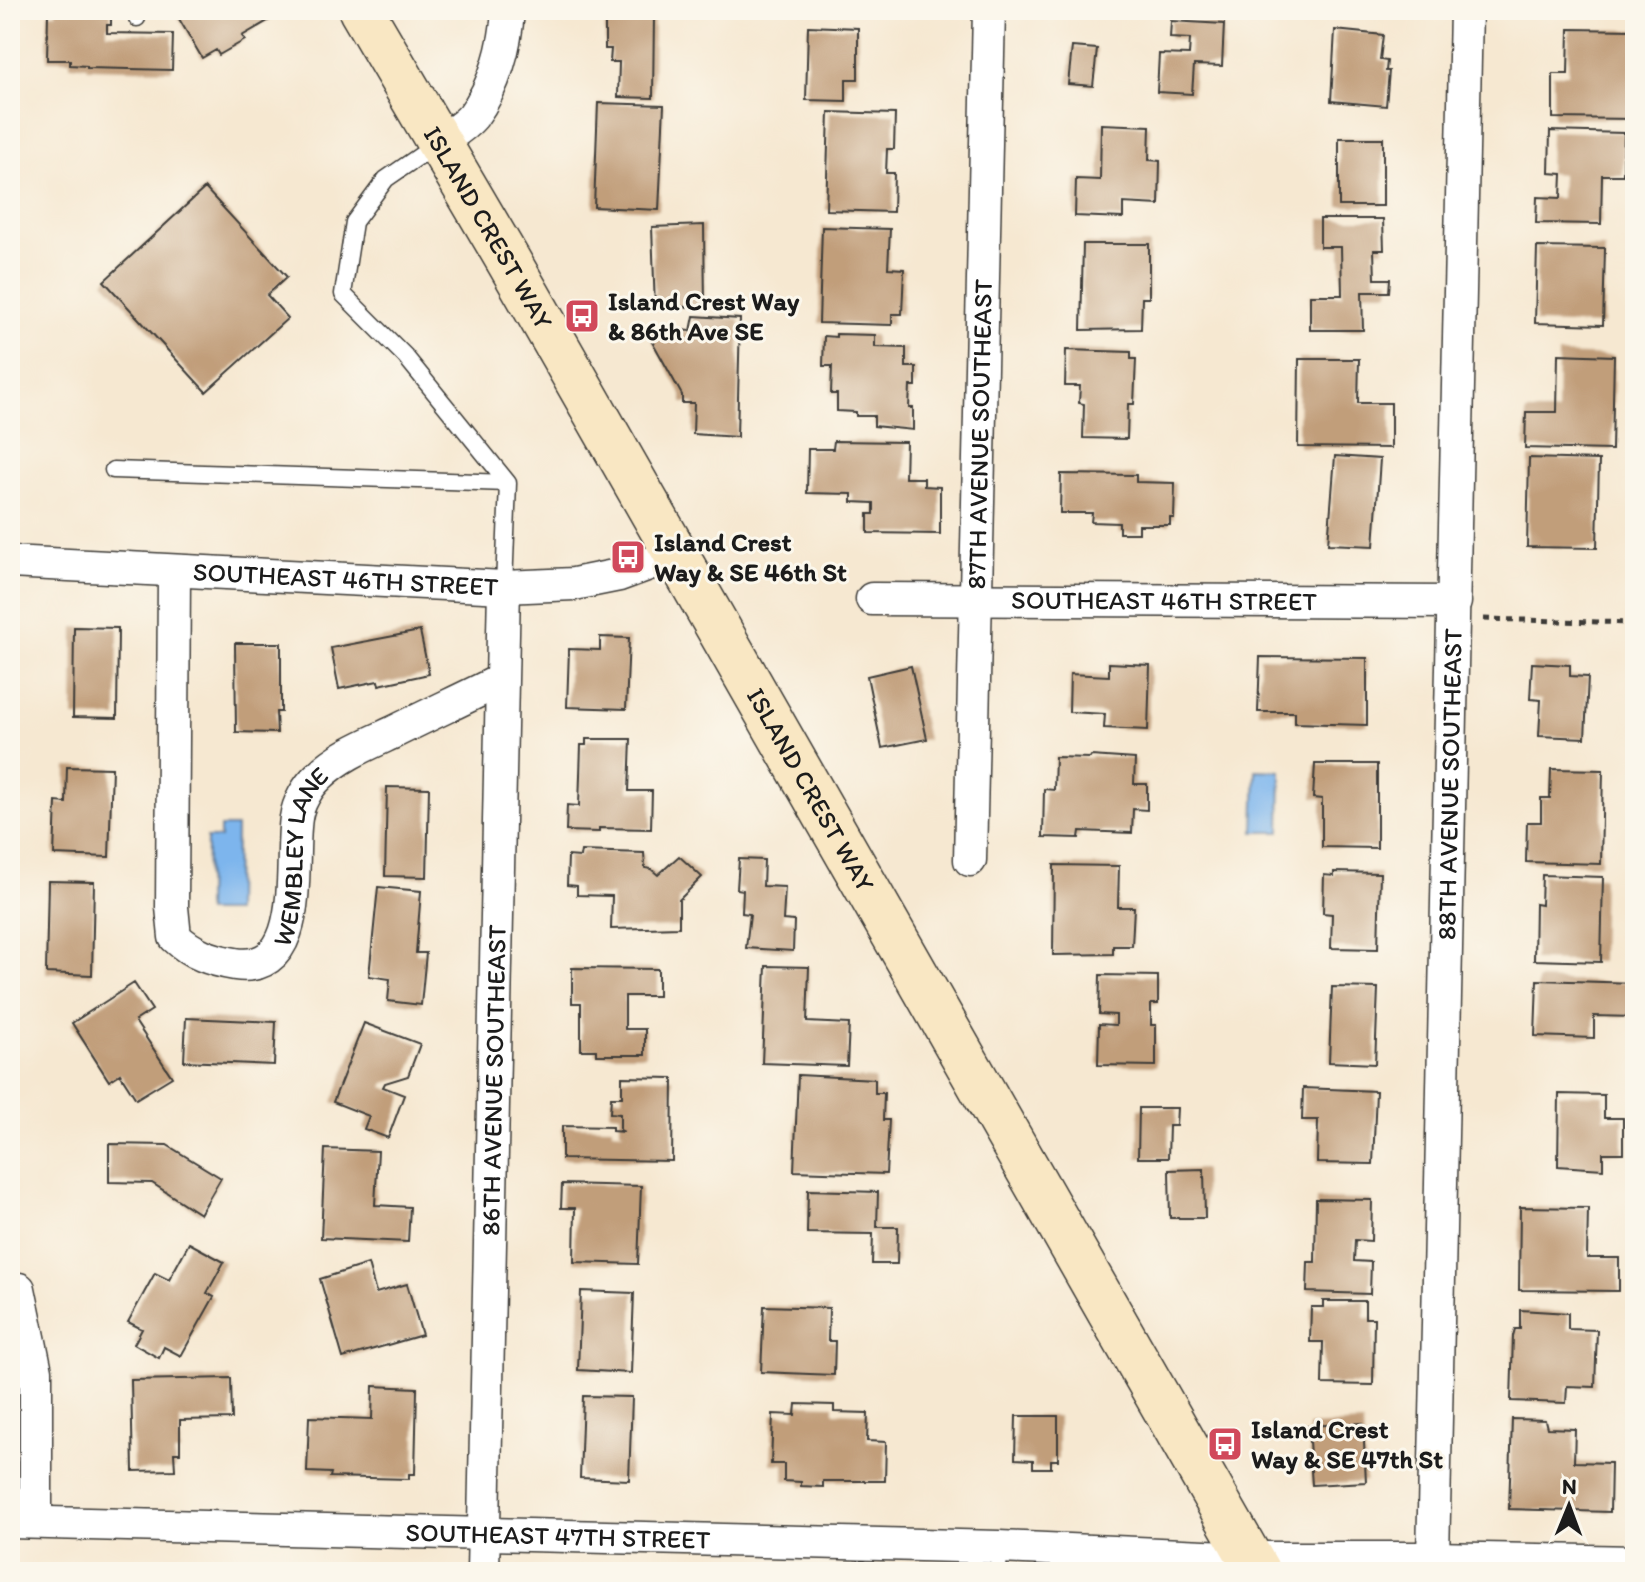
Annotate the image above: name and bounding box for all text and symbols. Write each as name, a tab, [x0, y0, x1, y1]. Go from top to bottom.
street label: ISLAND CREST WAY	[417, 120, 560, 335]
street label: 87TH AVENUE SOUTHEAST	[960, 278, 999, 590]
place label: Island Crest Way & 86th Ave SE	[608, 285, 800, 347]
bus stop icon: Island Crest Way & 86th Ave SE	[563, 297, 601, 335]
place label: Island Crest Way & SE 46th St	[654, 526, 847, 588]
bus stop icon: Island Crest Way & SE 46th St	[609, 538, 647, 576]
street label: SOUTHEAST 46TH STREET	[192, 555, 499, 603]
street label: SOUTHEAST 46TH STREET	[1011, 584, 1317, 617]
street label: 88TH AVENUE SOUTHEAST	[1430, 627, 1469, 940]
street label: ISLAND CREST WAY	[740, 682, 882, 897]
street label: WEMBLEY LANE	[265, 760, 335, 951]
street label: 86TH AVENUE SOUTHEAST	[474, 924, 513, 1236]
place label: Island Crest Way & SE 47th St	[1251, 1413, 1443, 1475]
bus stop icon: Island Crest Way & SE 47th St	[1206, 1425, 1244, 1463]
north arrow	[1529, 1466, 1609, 1546]
text: N	[1562, 1473, 1577, 1500]
street label: SOUTHEAST 47TH STREET	[405, 1516, 711, 1556]

